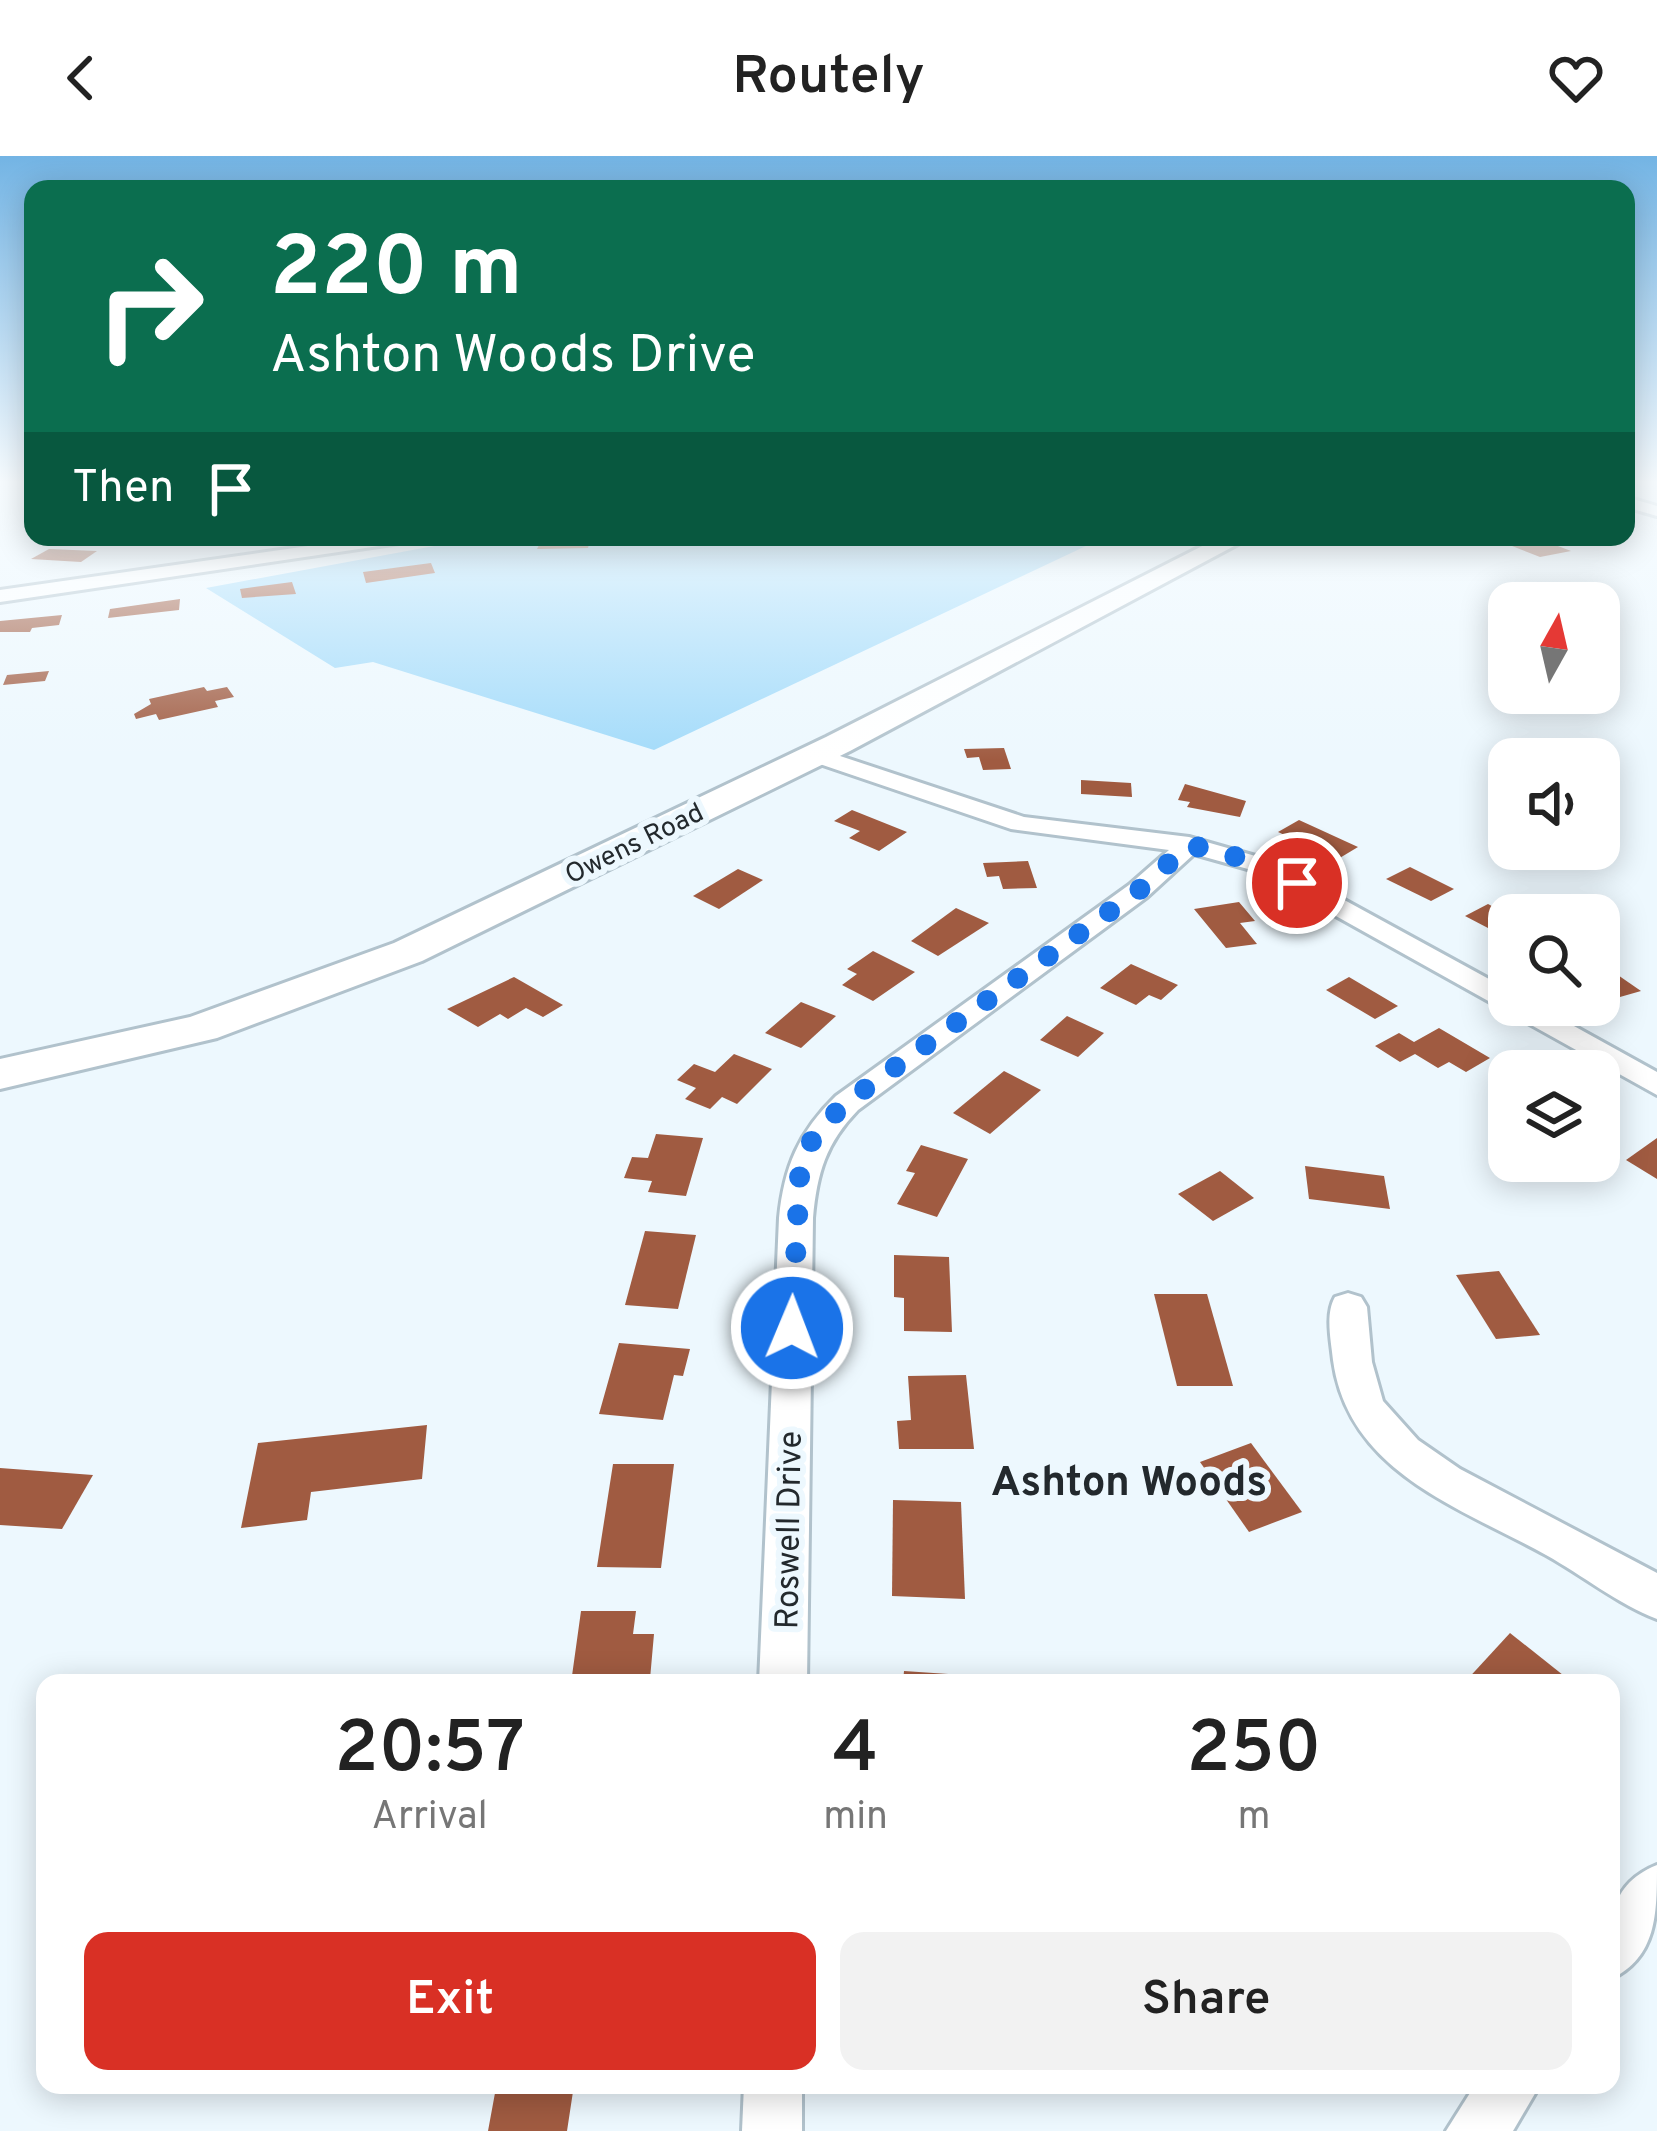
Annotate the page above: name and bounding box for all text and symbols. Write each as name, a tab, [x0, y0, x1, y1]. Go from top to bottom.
text: Routely	[732, 44, 925, 113]
icon: back	[48, 45, 114, 111]
icon: heart	[1543, 45, 1609, 111]
text: 220 m	[270, 219, 523, 325]
icon: right	[72, 228, 228, 384]
text: Ashton Woods Drive	[270, 323, 756, 392]
icon: arrive	[198, 456, 264, 522]
text: Then	[72, 461, 174, 518]
north arrow	[1488, 582, 1620, 714]
map controls	[1488, 582, 1620, 1182]
button: sound	[1488, 738, 1620, 870]
street label: Owens Road	[560, 797, 710, 893]
pin	[1246, 832, 1348, 934]
icon: arrive	[1264, 850, 1330, 916]
button: search	[1488, 894, 1620, 1026]
button: layers	[1488, 1050, 1620, 1182]
position arrow	[729, 1265, 855, 1391]
street label: Roswell Drive	[768, 1430, 814, 1630]
district label: Ashton Woods	[991, 1458, 1267, 1511]
text: 20:57	[334, 1706, 525, 1798]
text: 4	[833, 1706, 878, 1798]
text: 250	[1186, 1706, 1322, 1798]
text: Arrival	[371, 1794, 488, 1843]
text: min	[823, 1794, 888, 1843]
text: m	[1237, 1794, 1271, 1843]
button: Exit	[84, 1932, 816, 2070]
button: Share	[840, 1932, 1572, 2070]

